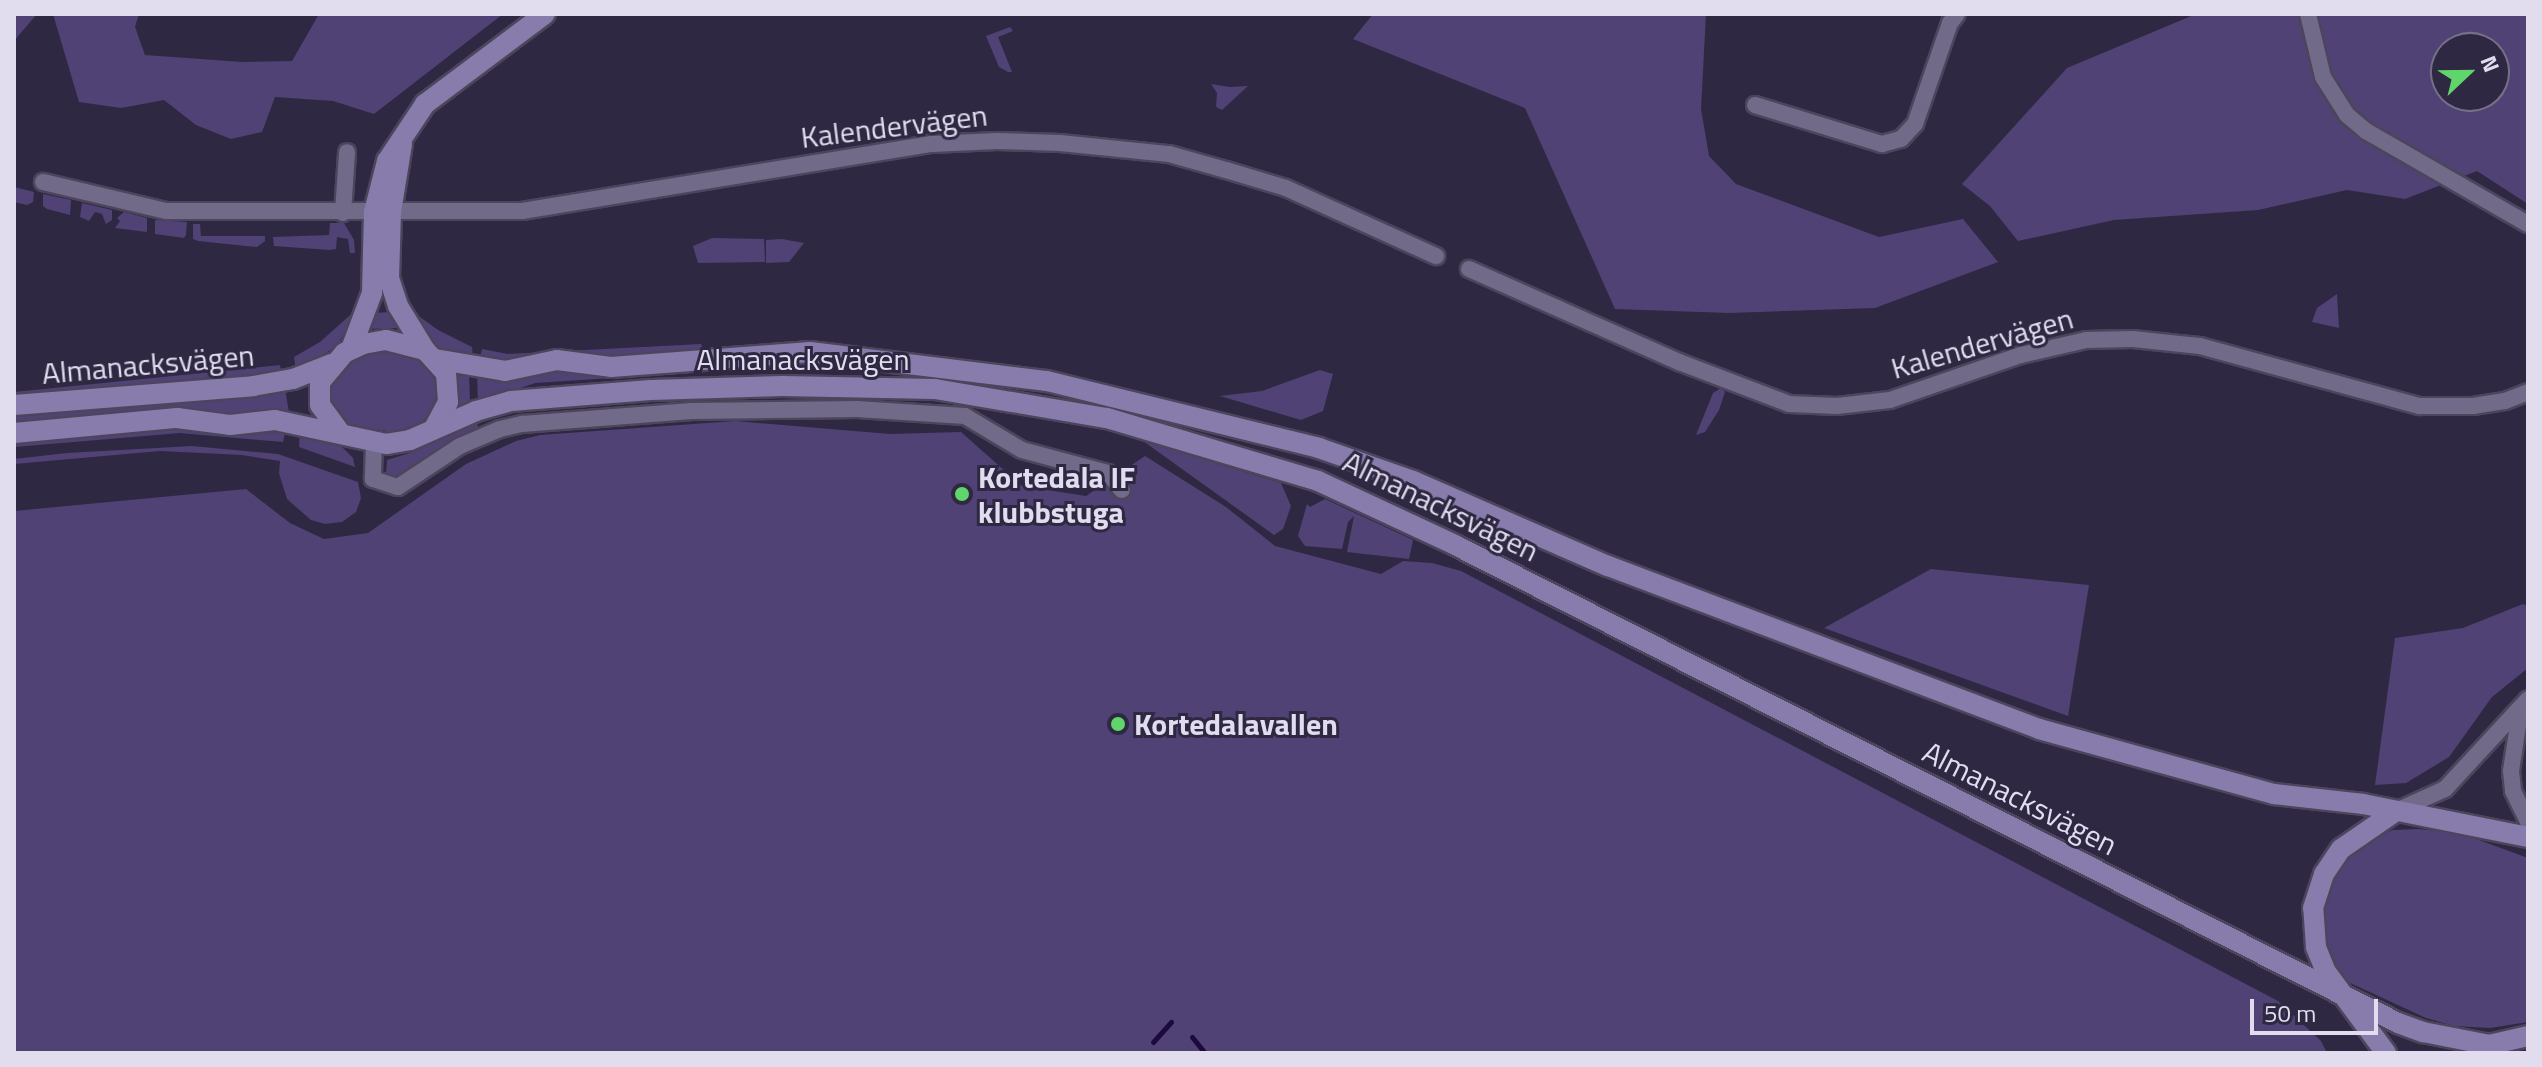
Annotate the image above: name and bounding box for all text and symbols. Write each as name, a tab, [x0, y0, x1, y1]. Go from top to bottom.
north arrow	[2430, 32, 2510, 112]
text: N	[2472, 50, 2509, 77]
street label: Kalendervägen	[799, 97, 989, 155]
street label: Kalendervägen	[1887, 300, 2077, 386]
street label: Almanacksvägen	[40, 337, 256, 391]
street label: Almanacksvägen	[696, 341, 910, 377]
street label: Almanacksvägen	[1337, 443, 1545, 569]
place label: Kortedala IF klubbstuga	[978, 459, 1135, 530]
marker: Kortedala IF klubbstuga	[953, 485, 971, 503]
place label: Kortedalavallen	[1134, 706, 1338, 742]
marker: Kortedalavallen	[1109, 715, 1127, 733]
street label: Almanacksvägen	[1917, 734, 2123, 862]
scale bar	[2254, 983, 2382, 1033]
text: 50 m	[2264, 995, 2316, 1031]

